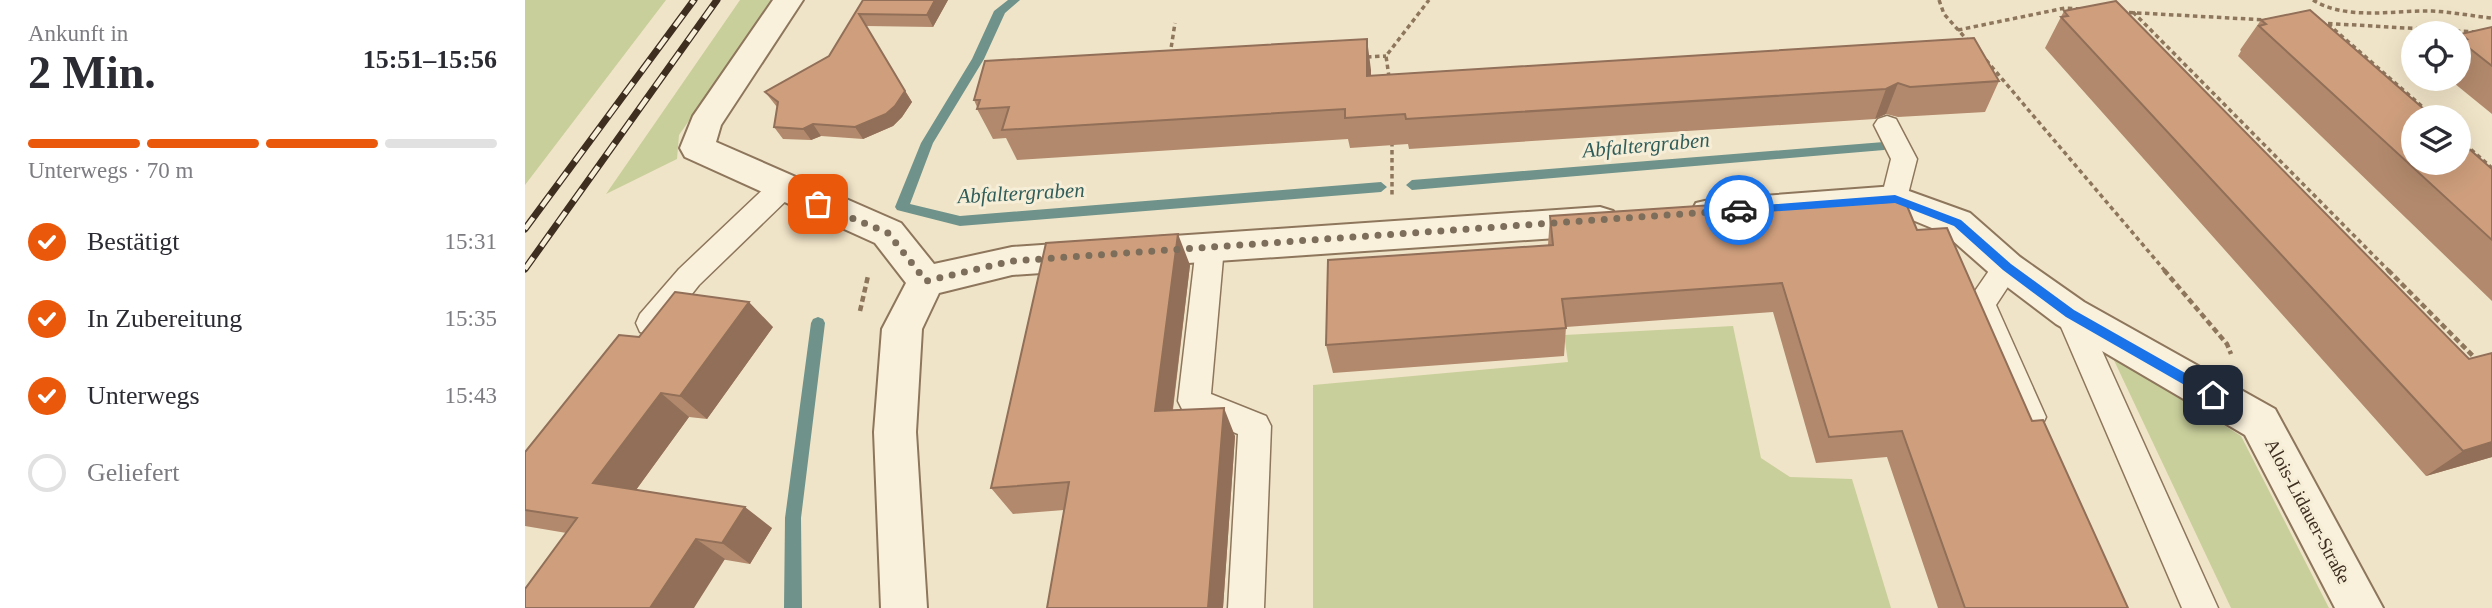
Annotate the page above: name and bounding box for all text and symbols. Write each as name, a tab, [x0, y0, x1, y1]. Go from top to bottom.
text: Ankunft in	[28, 21, 128, 46]
map controls	[2401, 21, 2471, 175]
button: locate	[2401, 21, 2471, 91]
text: 15:51–15:56	[363, 45, 497, 74]
text: 2 Min.	[28, 47, 156, 98]
button: layers	[2401, 105, 2471, 175]
water label: Abfaltergraben	[1579, 127, 1711, 163]
text: Unterwegs · 70 m	[28, 158, 193, 183]
pin	[788, 174, 848, 234]
courier	[1704, 175, 1774, 245]
water label: Abfaltergraben	[955, 178, 1085, 208]
icon: bag	[799, 185, 837, 223]
icon: car	[1720, 191, 1758, 229]
icon: check	[28, 223, 66, 261]
text: Bestätigt	[87, 227, 179, 256]
text: 15:31	[445, 229, 497, 254]
icon: check	[28, 300, 66, 338]
text: In Zubereitung	[87, 304, 242, 333]
text: 15:35	[445, 306, 497, 331]
pin	[2183, 365, 2243, 425]
icon: home	[2194, 376, 2232, 414]
icon: check	[28, 377, 66, 415]
text: Unterwegs	[87, 381, 200, 410]
text: 15:43	[445, 383, 497, 408]
street label: Alois-Lidauer-Straße	[2261, 435, 2355, 587]
text: Geliefert	[87, 458, 179, 487]

